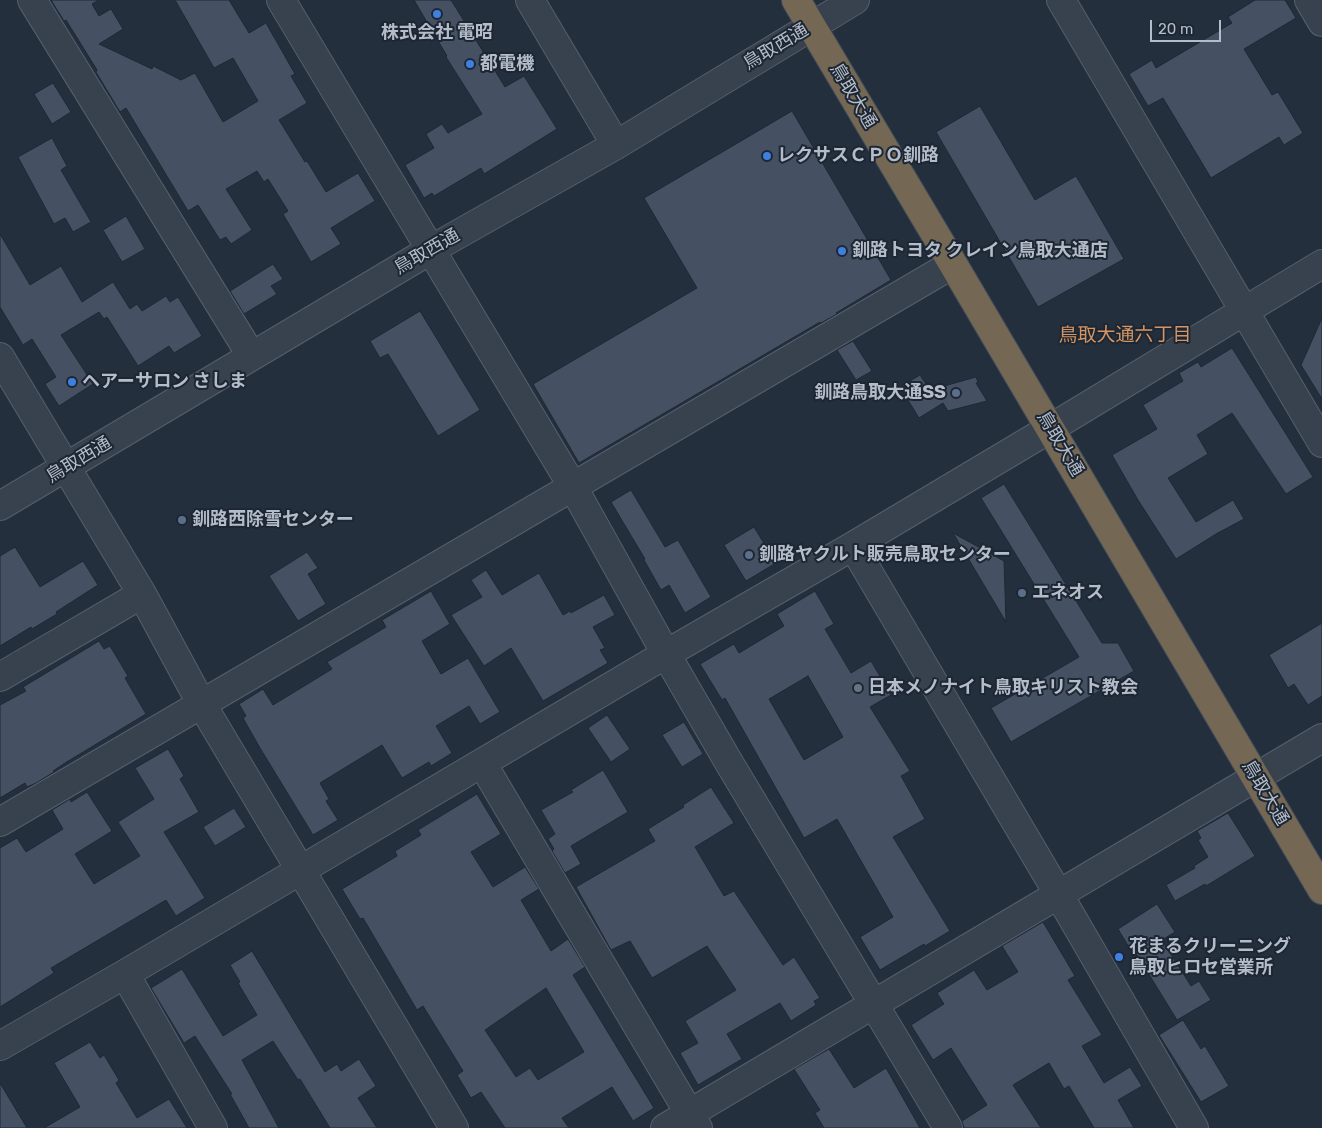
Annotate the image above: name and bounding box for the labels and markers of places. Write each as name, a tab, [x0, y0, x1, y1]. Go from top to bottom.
marker: 株式会社 電昭	[431, 8, 443, 20]
place label: 株式会社 電昭	[381, 22, 493, 44]
place label: 都電機	[480, 53, 534, 75]
marker: 都電機	[464, 58, 476, 70]
place label: レクサスＣＰＯ釧路	[777, 145, 939, 167]
marker: レクサスＣＰＯ釧路	[761, 150, 773, 162]
place label: 釧路トヨタ クレイン鳥取大通店	[852, 240, 1108, 262]
marker: 釧路トヨタ クレイン鳥取大通店	[836, 245, 848, 257]
place label: ヘアーサロン さしま	[82, 371, 247, 393]
marker: ヘアーサロン さしま	[66, 376, 78, 388]
place label: 釧路鳥取大通SS	[814, 382, 946, 404]
marker: 釧路鳥取大通SS	[950, 387, 962, 399]
place label: 釧路西除雪センター	[192, 509, 354, 531]
marker: 釧路西除雪センター	[176, 514, 188, 526]
place label: 釧路ヤクルト販売鳥取センター	[759, 544, 1011, 566]
marker: 釧路ヤクルト販売鳥取センター	[743, 549, 755, 561]
place label: エネオス	[1032, 582, 1104, 604]
marker: エネオス	[1016, 587, 1028, 599]
place label: 日本メノナイト鳥取キリスト教会	[868, 677, 1138, 699]
marker: 日本メノナイト鳥取キリスト教会	[852, 682, 864, 694]
place label: 花まるクリーニング 鳥取ヒロセ営業所	[1129, 936, 1291, 979]
marker: 花まるクリーニング 鳥取ヒロセ営業所	[1113, 951, 1125, 963]

